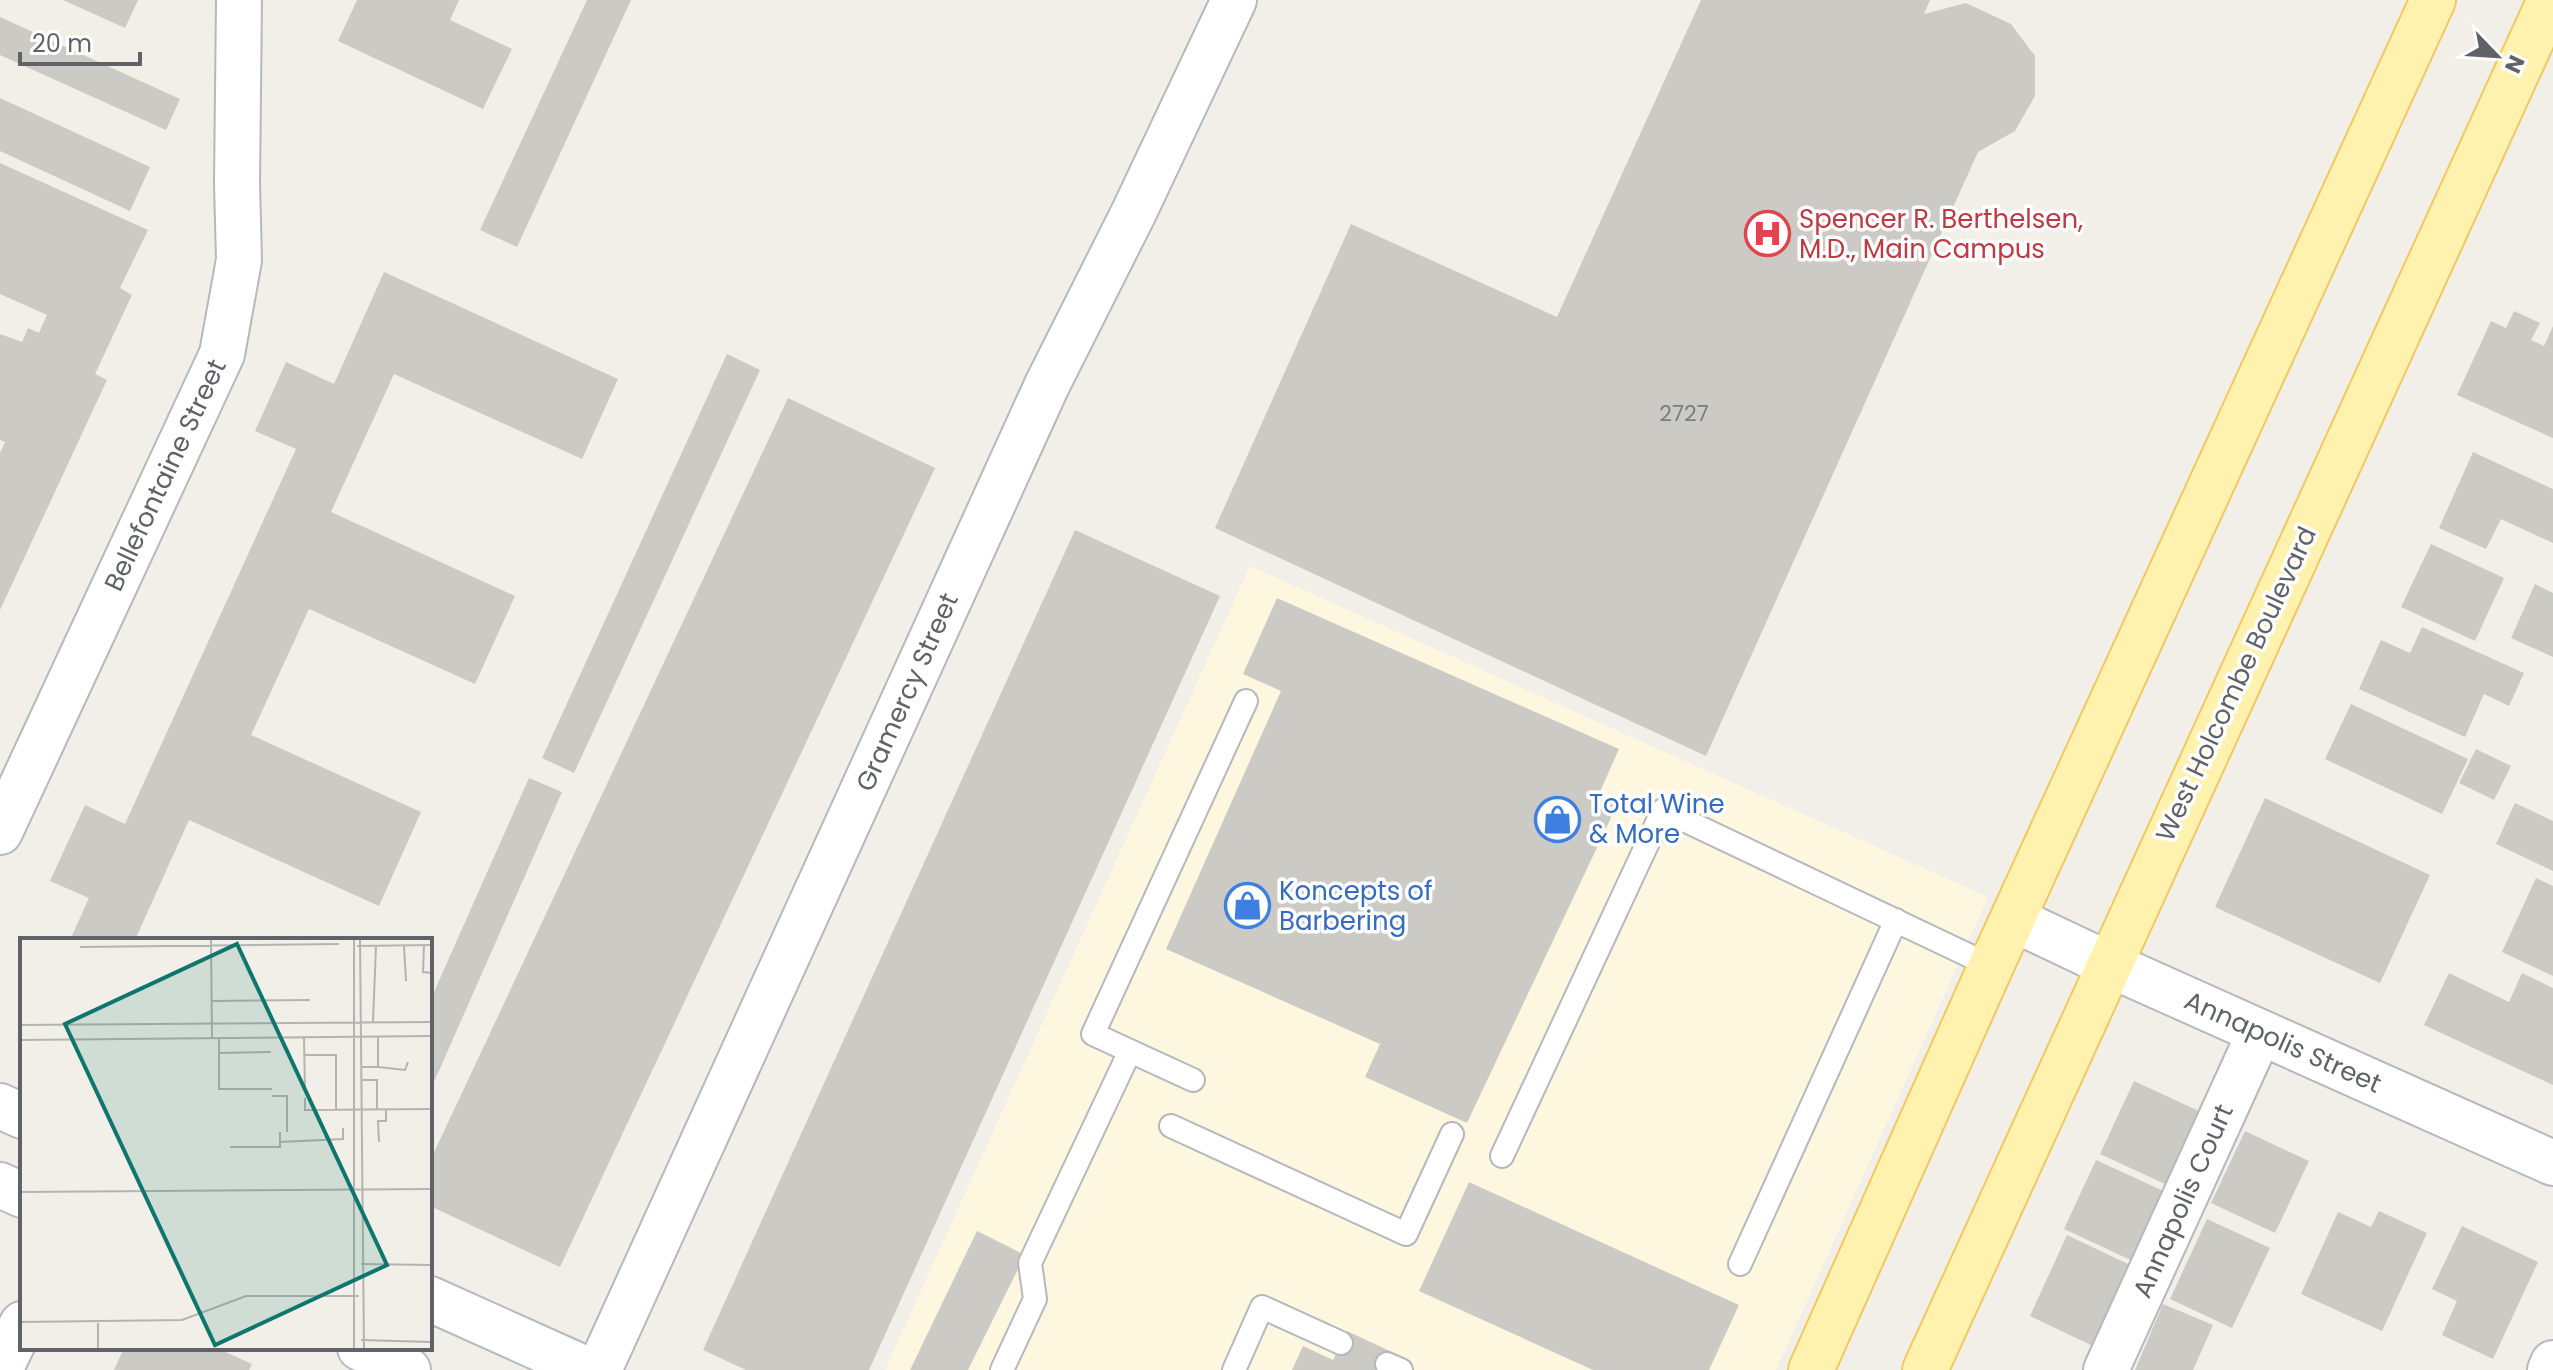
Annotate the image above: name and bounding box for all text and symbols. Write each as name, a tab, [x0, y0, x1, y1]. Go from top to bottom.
scale bar	[20, 16, 140, 66]
north arrow	[2457, 16, 2537, 96]
text: 20 m	[32, 27, 92, 60]
text: N	[2497, 50, 2532, 78]
place label: Spencer R. Berthelsen, M.D., Main Campus	[1799, 201, 2083, 267]
hospital icon: Spencer R. Berthelsen, M.D., Main Campus	[1744, 210, 1792, 258]
street label: Bellefontaine Street	[95, 353, 235, 597]
house number: 2727	[1659, 398, 1709, 429]
street label: West Holcombe Boulevard	[2147, 521, 2325, 847]
street label: Gramercy Street	[847, 587, 967, 797]
place label: Total Wine & More	[1589, 786, 1725, 852]
shop icon: Total Wine & More	[1534, 795, 1582, 843]
place label: Koncepts of Barbering	[1279, 873, 1433, 939]
shop icon: Koncepts of Barbering	[1224, 882, 1272, 930]
inset map	[20, 938, 432, 1350]
street label: Annapolis Street	[2179, 982, 2387, 1102]
street label: Annapolis Court	[2124, 1098, 2242, 1304]

